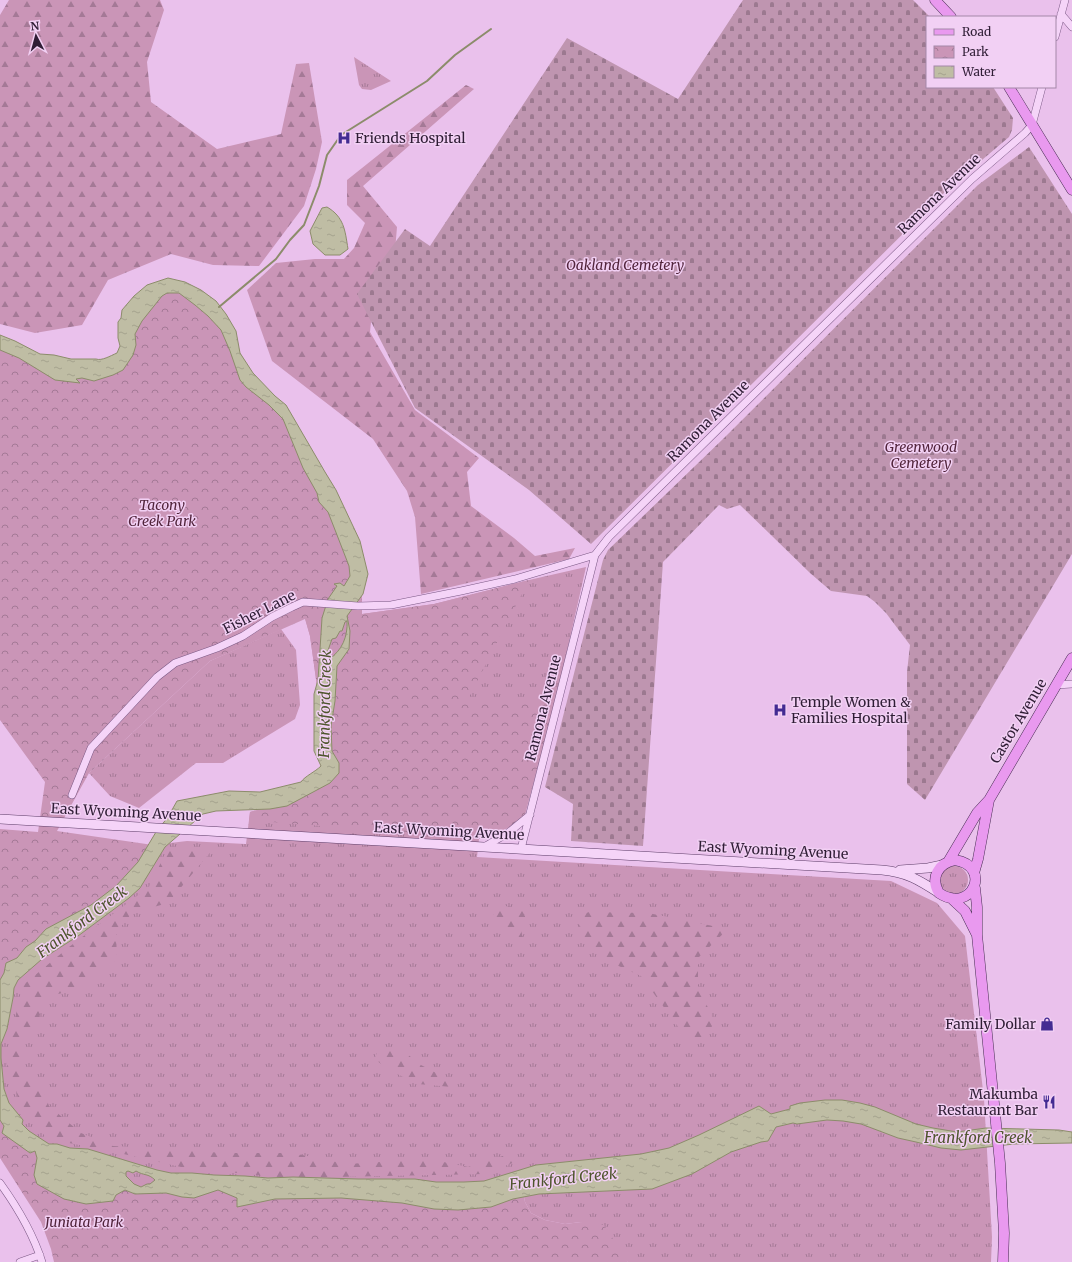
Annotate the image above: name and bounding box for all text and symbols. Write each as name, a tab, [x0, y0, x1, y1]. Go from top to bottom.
north arrow	[16, 16, 56, 56]
legend	[926, 16, 1056, 88]
text: N	[30, 19, 40, 33]
text: Road	[962, 24, 991, 39]
text: Park	[962, 44, 989, 59]
text: Water	[961, 64, 997, 79]
place label: Friends Hospital	[355, 129, 466, 147]
hospital icon: Friends Hospital	[336, 130, 352, 146]
street label: Ramona Avenue	[894, 150, 984, 238]
park label: Oakland Cemetery	[566, 256, 684, 274]
street label: Ramona Avenue	[663, 376, 753, 466]
park label: Greenwood Cemetery	[885, 438, 957, 472]
park label: Tacony Creek Park	[128, 496, 196, 530]
street label: Fisher Lane	[220, 586, 298, 638]
water label: Frankford Creek	[314, 649, 335, 759]
street label: Ramona Avenue	[521, 653, 565, 763]
street label: Castor Avenue	[986, 675, 1050, 767]
place label: Temple Women & Families Hospital	[791, 693, 911, 727]
hospital icon: Temple Women & Families Hospital	[772, 702, 788, 718]
street label: East Wyoming Avenue	[50, 799, 202, 825]
street label: East Wyoming Avenue	[373, 818, 525, 844]
street label: East Wyoming Avenue	[697, 837, 849, 863]
water label: Frankford Creek	[32, 881, 131, 962]
place label: Family Dollar	[945, 1015, 1036, 1033]
shop icon: Family Dollar	[1039, 1016, 1055, 1032]
place label: Makumba Restaurant Bar	[937, 1085, 1038, 1119]
restaurant icon: Makumba Restaurant Bar	[1041, 1094, 1057, 1110]
water label: Frankford Creek	[923, 1128, 1033, 1147]
water label: Frankford Creek	[507, 1163, 619, 1194]
park label: Juniata Park	[43, 1213, 123, 1231]

